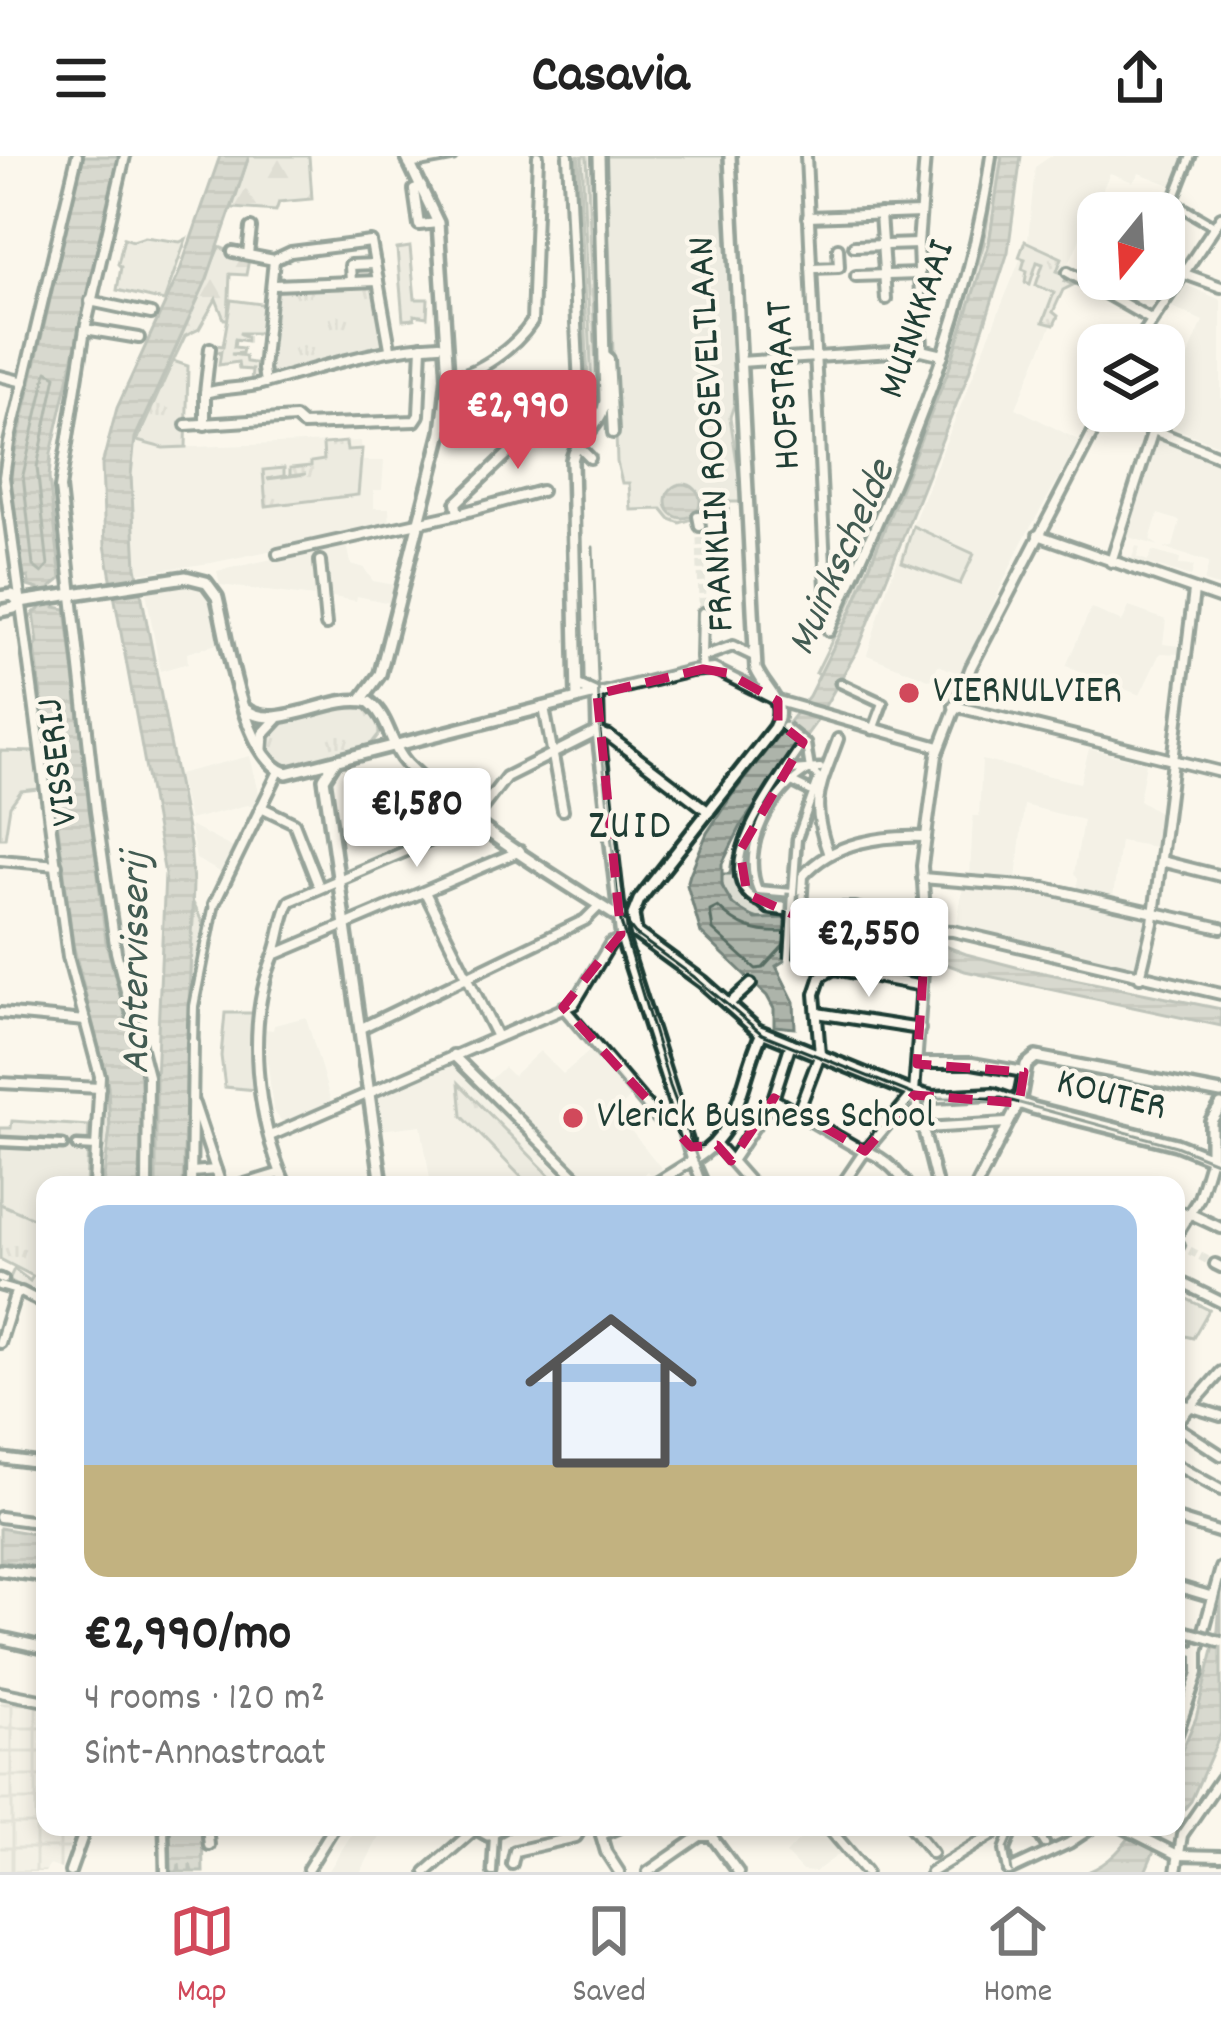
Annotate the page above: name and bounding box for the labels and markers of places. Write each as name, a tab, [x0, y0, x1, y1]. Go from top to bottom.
pin: €2,990	[420, 370, 616, 472]
place label: VIERNULVIER	[933, 666, 1122, 721]
marker: VIERNULVIER	[896, 680, 922, 706]
pin: €1,580	[319, 768, 515, 870]
pin: €2,550	[771, 898, 967, 1000]
place label: Vlerick Business School	[597, 1091, 935, 1146]
marker: Vlerick Business School	[560, 1105, 586, 1131]

